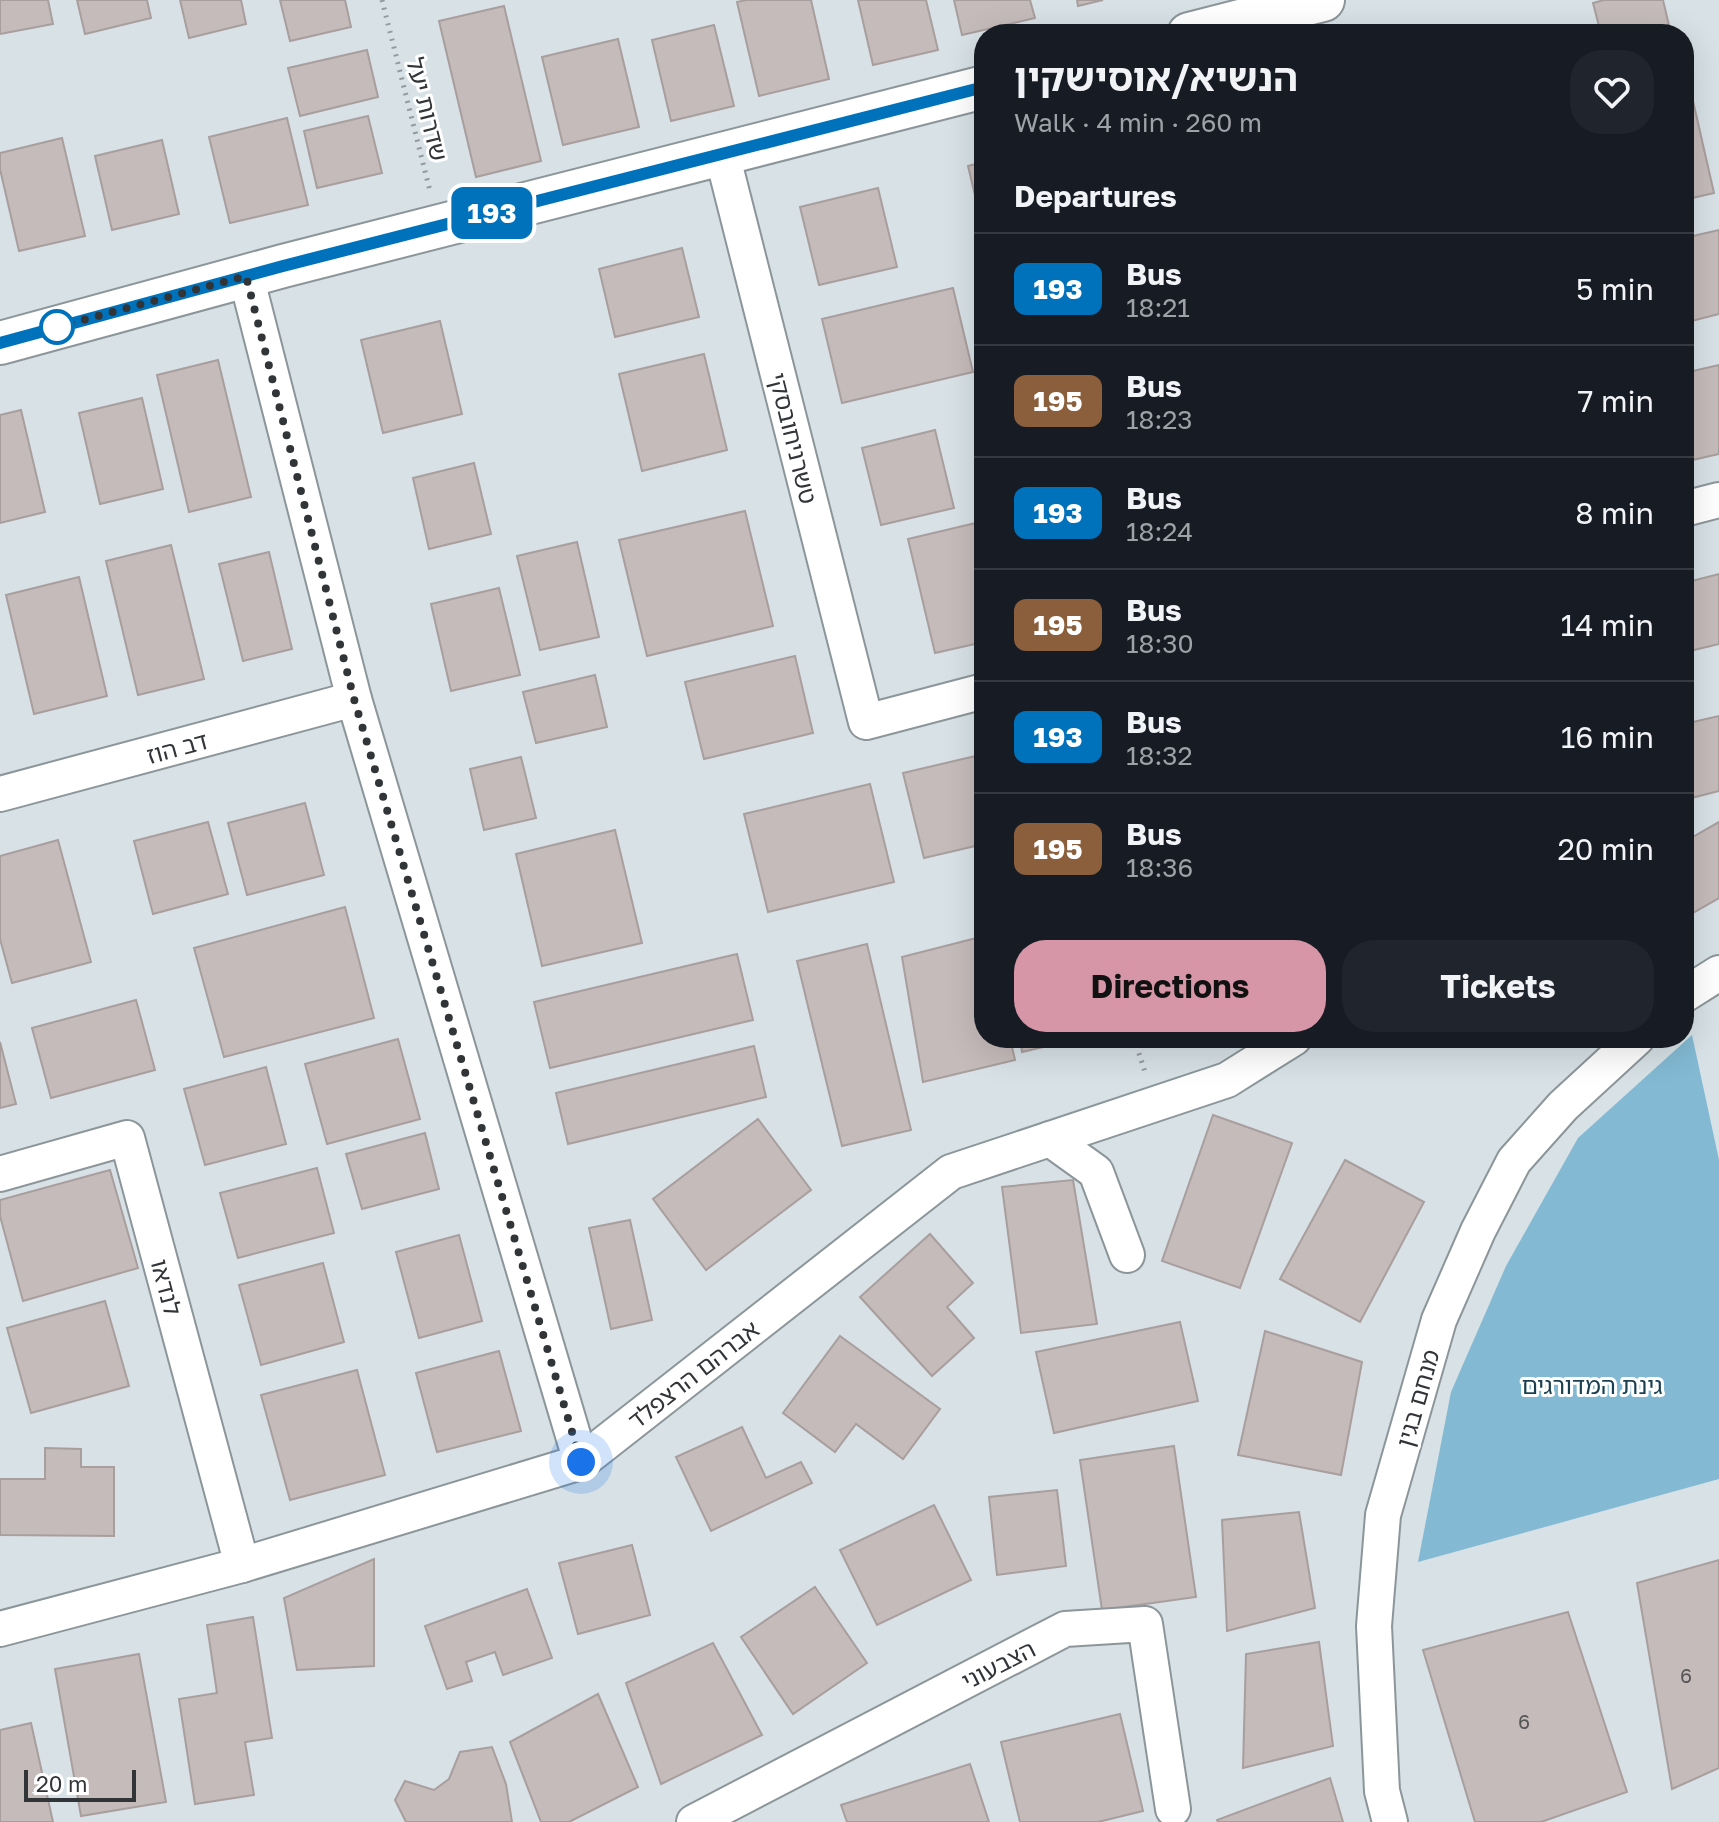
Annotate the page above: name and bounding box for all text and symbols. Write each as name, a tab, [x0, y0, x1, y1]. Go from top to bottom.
button: heart	[1570, 50, 1654, 134]
street label: שדרות יעל	[401, 54, 455, 164]
text: הנשיא/אוסישקין	[1014, 54, 1298, 99]
text: Walk · 4 min · 260 m	[1014, 107, 1262, 138]
text: Departures	[1014, 178, 1177, 214]
line badge: 193	[446, 187, 538, 239]
text: 193	[467, 196, 517, 229]
text: Bus	[1126, 256, 1182, 292]
text: 5 min	[1576, 271, 1654, 307]
text: 193	[1033, 272, 1083, 305]
text: 18:21	[1126, 292, 1190, 323]
unlabelled marker	[40, 310, 74, 344]
text: Bus	[1126, 368, 1182, 404]
street label: טשרניחובסקי	[764, 369, 824, 507]
text: 7 min	[1578, 383, 1654, 419]
text: 195	[1033, 384, 1083, 417]
text: 18:23	[1126, 404, 1193, 435]
text: Bus	[1126, 480, 1182, 516]
text: 8 min	[1575, 495, 1654, 531]
text: 193	[1033, 496, 1083, 529]
text: 18:24	[1126, 516, 1193, 547]
text: Bus	[1126, 592, 1182, 628]
text: 14 min	[1561, 607, 1654, 643]
text: 195	[1033, 608, 1083, 641]
text: 18:30	[1126, 628, 1194, 659]
text: Bus	[1126, 704, 1182, 740]
text: 16 min	[1561, 719, 1654, 755]
text: 193	[1033, 720, 1083, 753]
street label: דב הוז	[143, 725, 211, 769]
text: 18:32	[1126, 740, 1193, 771]
text: Bus	[1126, 816, 1182, 852]
text: 20 min	[1557, 831, 1654, 867]
text: 195	[1033, 832, 1083, 865]
text: 18:36	[1126, 852, 1193, 883]
button: Directions	[1014, 940, 1326, 1032]
button: Tickets	[1342, 940, 1654, 1032]
street label: לנדאו	[146, 1256, 188, 1318]
street label: אברהם הרצפלד	[622, 1314, 764, 1434]
street label: מנחם בגין	[1389, 1346, 1445, 1450]
park label: גינת המדורגים	[1521, 1370, 1663, 1399]
your location	[561, 1442, 601, 1482]
street label: הצבעוני	[956, 1633, 1040, 1695]
house number: 6	[1680, 1663, 1692, 1687]
house number: 6	[1518, 1709, 1530, 1733]
scale bar	[24, 1766, 136, 1802]
text: 20 m	[36, 1770, 87, 1797]

